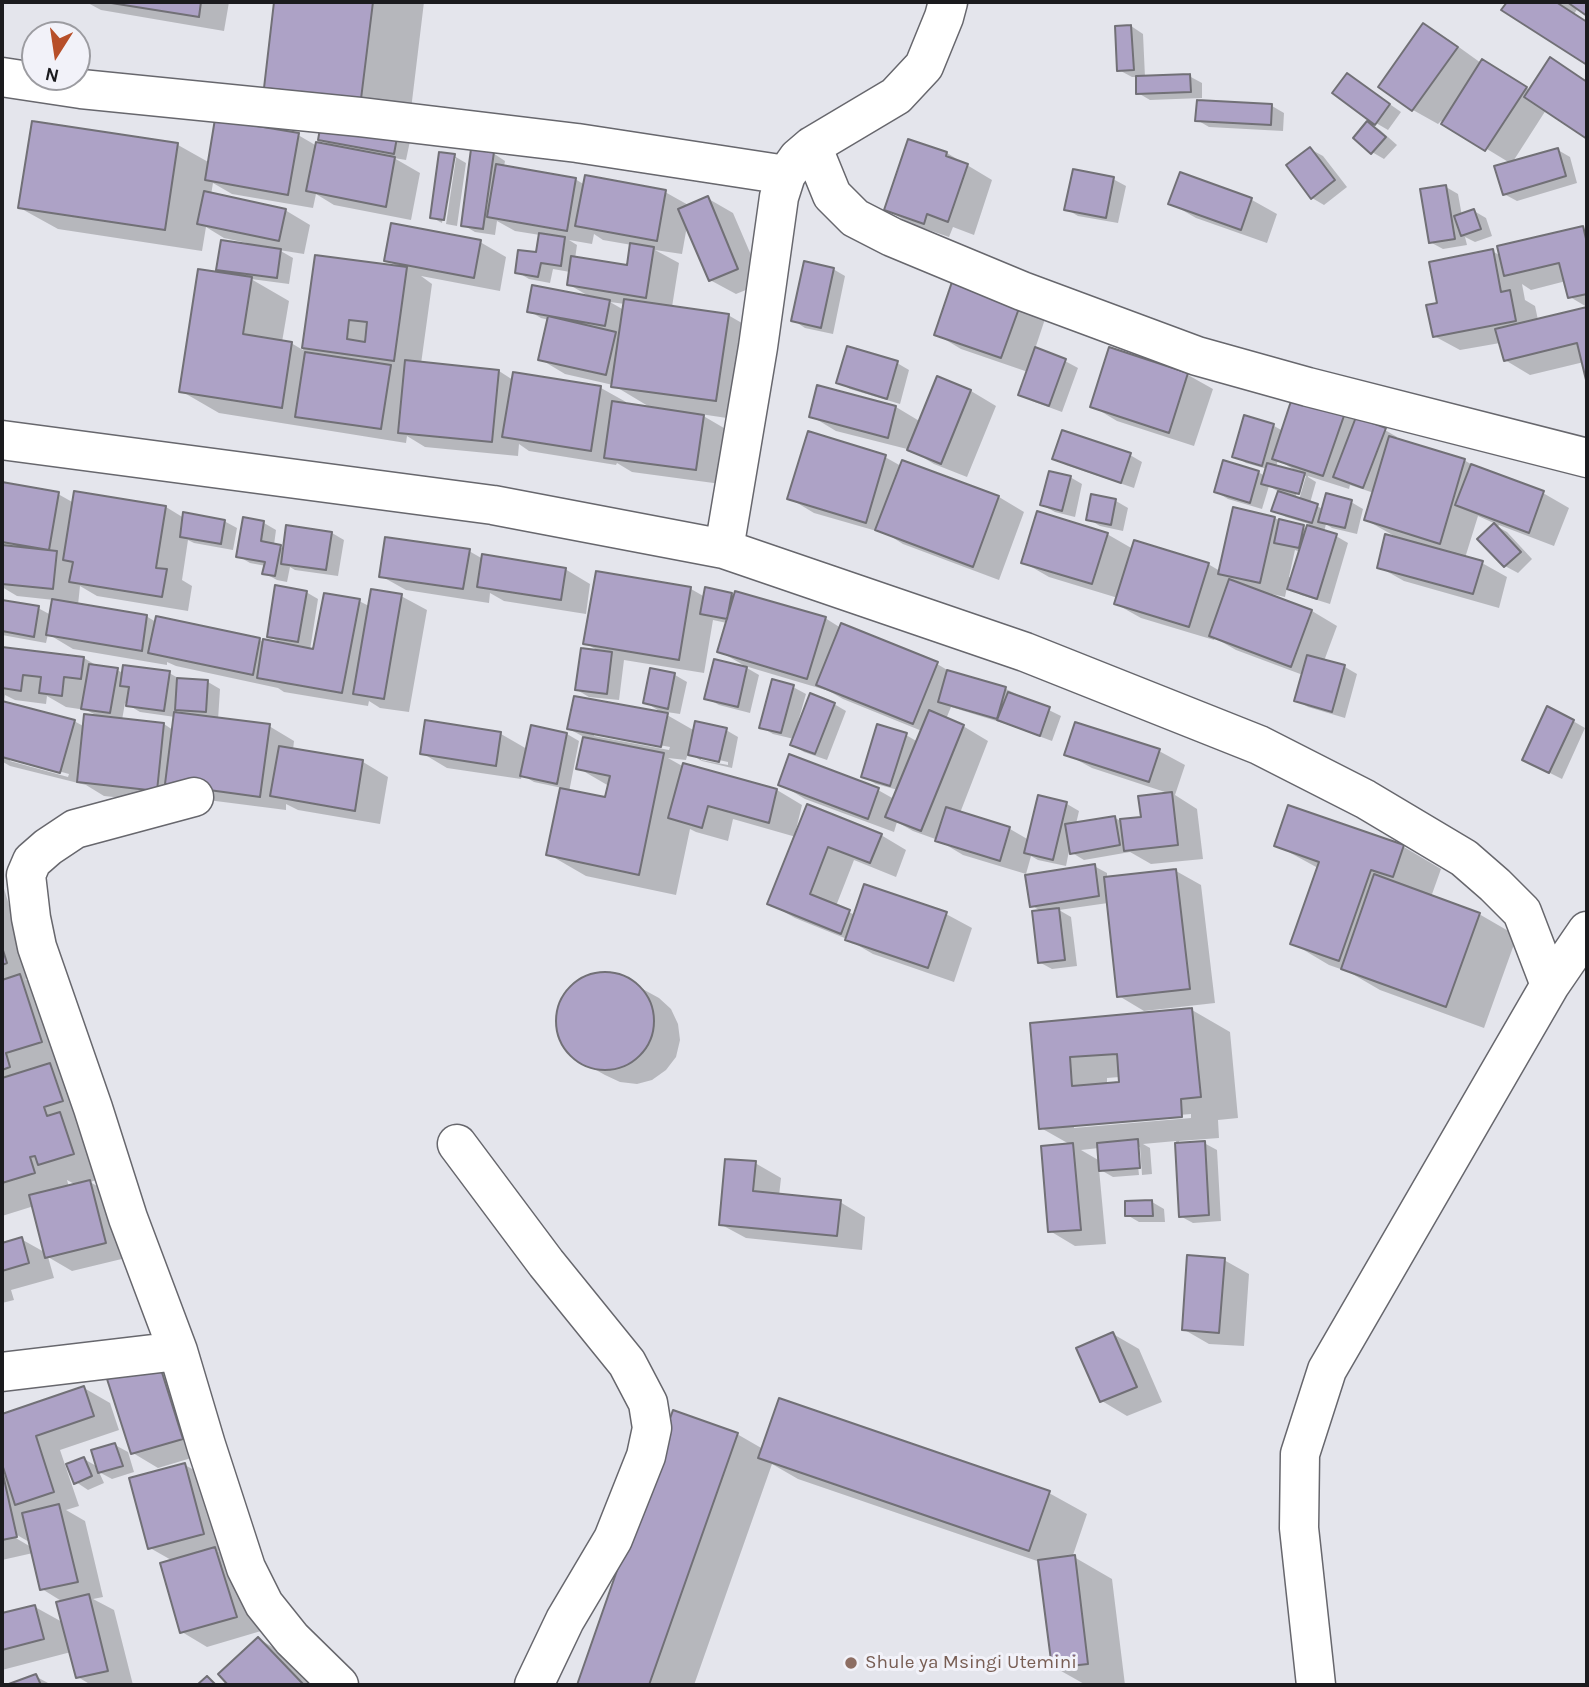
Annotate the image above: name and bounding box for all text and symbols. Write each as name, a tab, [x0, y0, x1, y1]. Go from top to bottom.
north arrow	[21, 21, 91, 91]
text: N	[43, 62, 61, 87]
place label: Shule ya Msingi Utemini	[865, 1652, 1077, 1674]
marker: Shule ya Msingi Utemini	[843, 1655, 859, 1671]

